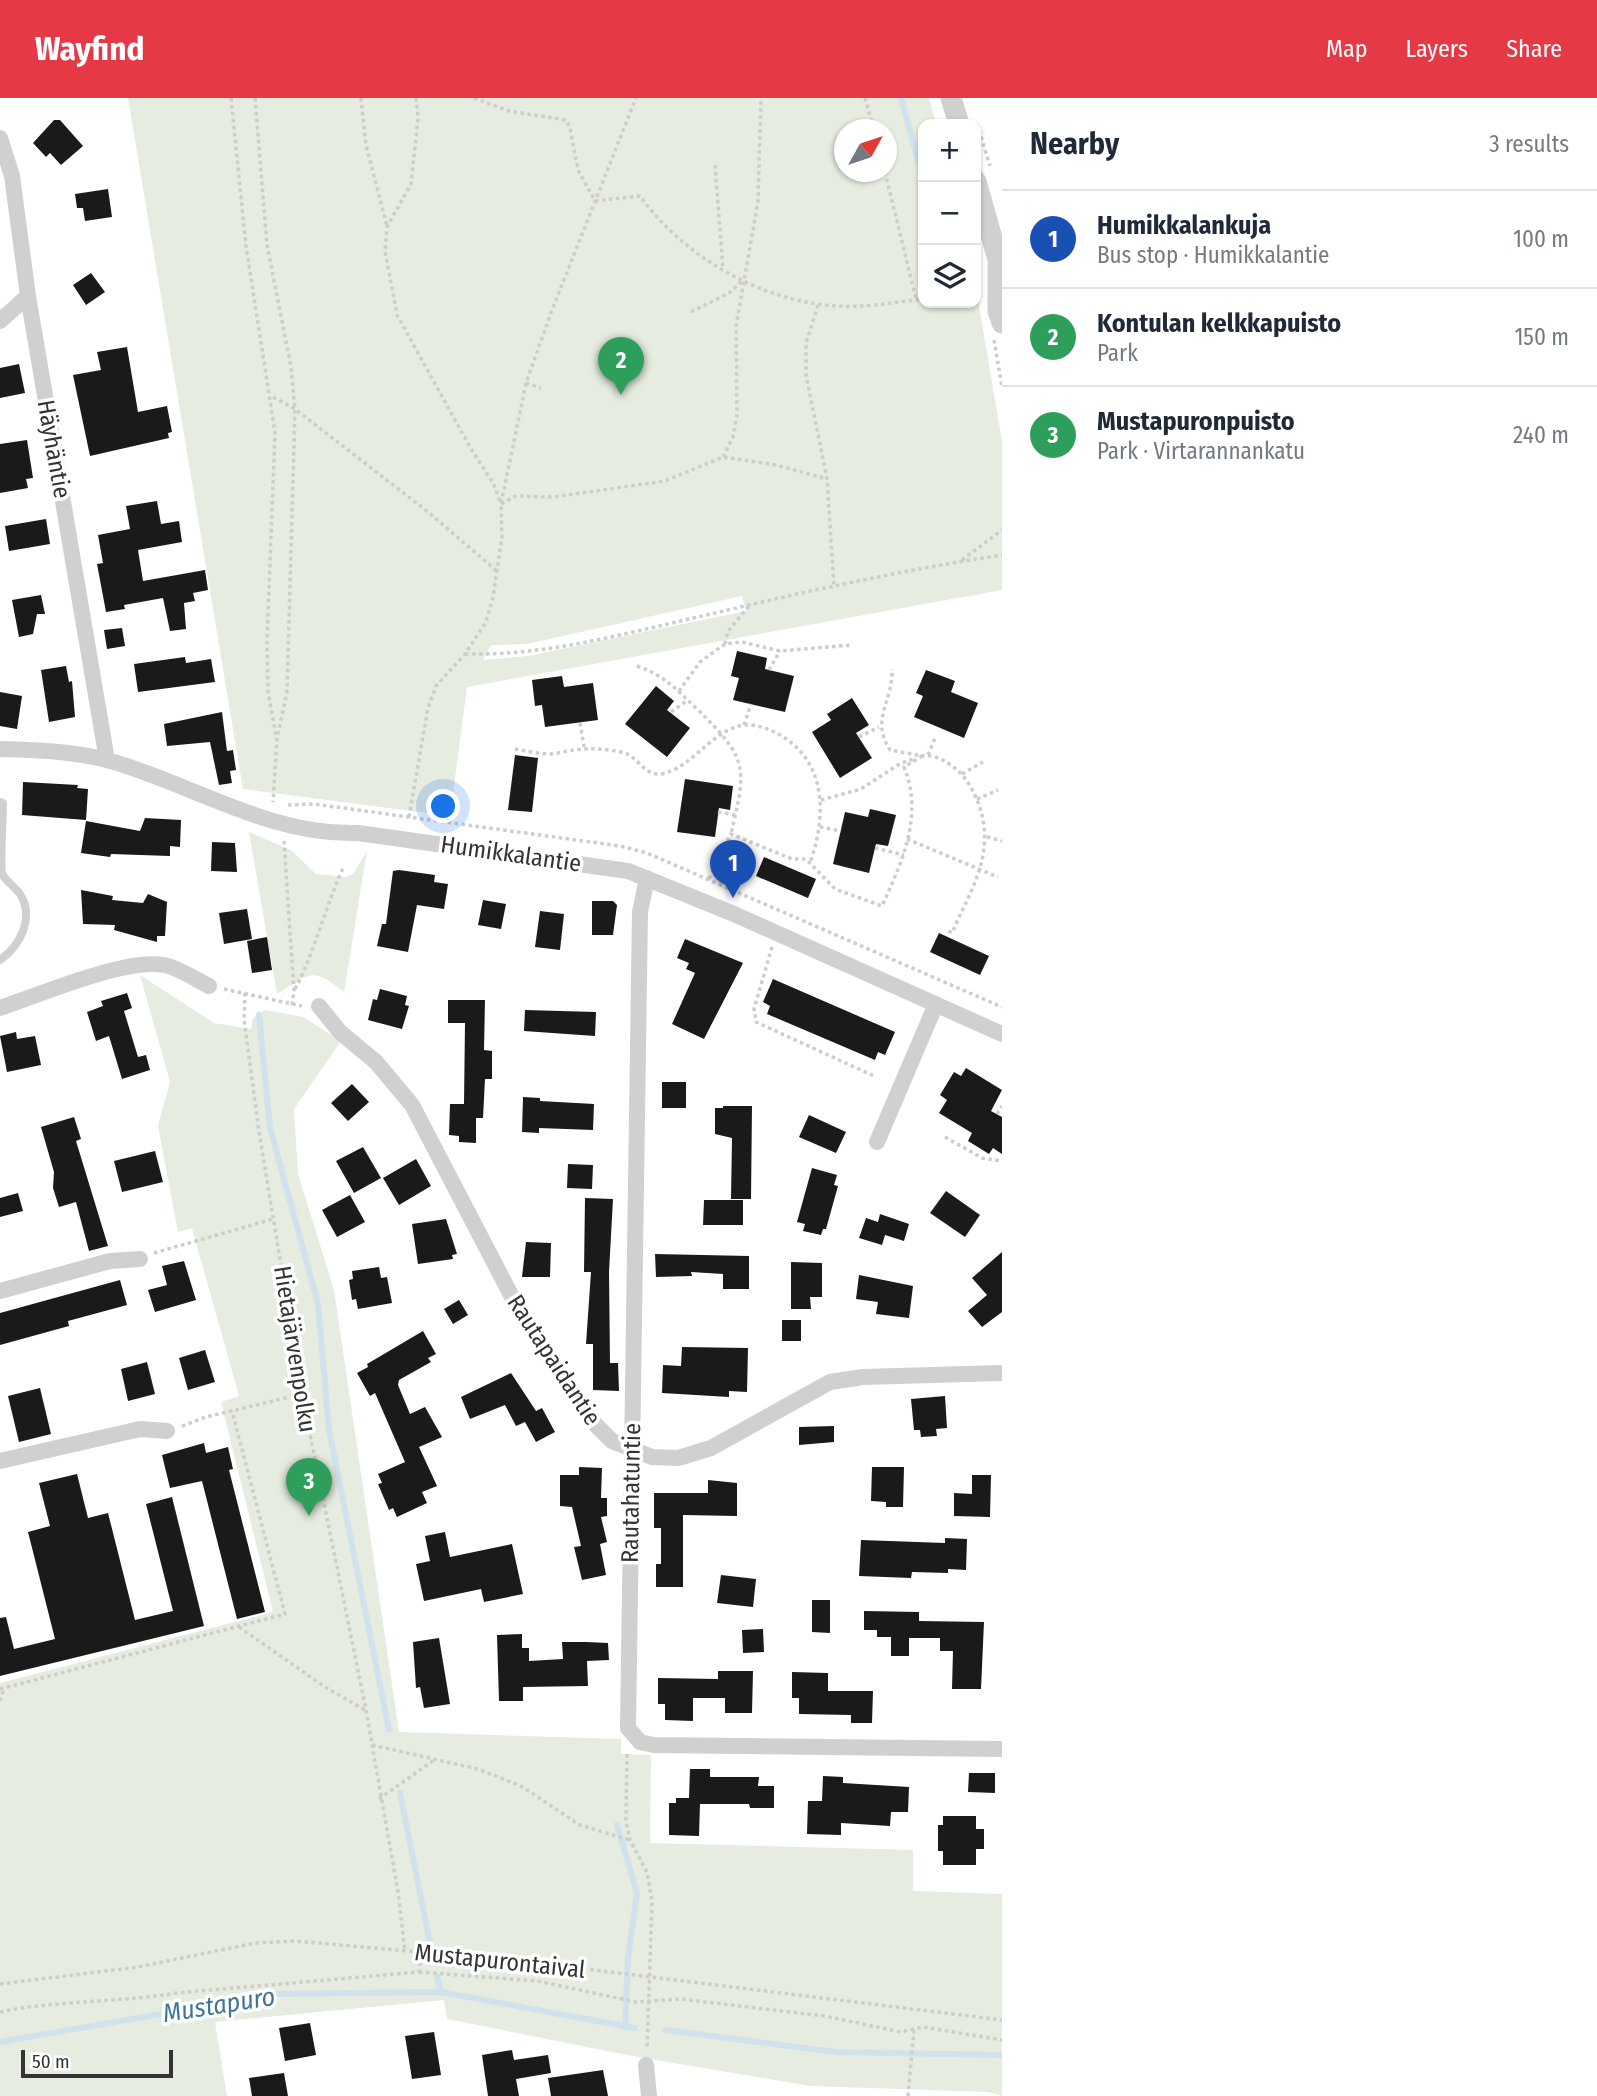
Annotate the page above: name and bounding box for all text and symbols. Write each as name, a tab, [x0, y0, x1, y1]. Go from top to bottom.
text: Wayfind	[35, 29, 144, 69]
text: Map	[1326, 35, 1368, 63]
text: Layers	[1406, 35, 1468, 63]
text: Share	[1506, 35, 1562, 63]
north arrow	[834, 119, 897, 182]
map controls	[918, 119, 981, 308]
button: +	[918, 119, 981, 182]
text: Nearby	[1030, 126, 1119, 162]
text: 3 results	[1489, 130, 1569, 158]
button: −	[918, 182, 981, 245]
text: Humikkalankuja	[1097, 210, 1271, 241]
text: 1	[1048, 225, 1058, 253]
text: 100 m	[1513, 225, 1569, 253]
text: Bus stop · Humikkalantie	[1097, 241, 1329, 269]
button: layers	[918, 245, 981, 308]
text: Kontulan kelkkapuisto	[1097, 308, 1341, 339]
text: 2	[1048, 323, 1058, 351]
text: 150 m	[1514, 323, 1569, 351]
pin: 2	[598, 337, 644, 395]
text: Park	[1097, 339, 1138, 367]
street label: Häyhäntie	[32, 398, 76, 500]
text: Mustapuronpuisto	[1097, 406, 1295, 437]
text: 3	[1048, 421, 1058, 449]
text: 240 m	[1513, 421, 1569, 449]
text: Park · Virtarannankatu	[1097, 437, 1305, 465]
your location	[426, 789, 460, 823]
street label: Humikkalantie	[439, 830, 583, 878]
pin: 1	[710, 840, 756, 898]
street label: Hietajärvenpolku	[268, 1264, 322, 1434]
street label: Rautapaidantie	[501, 1289, 607, 1431]
street label: Rautahatuntie	[616, 1423, 646, 1563]
pin: 3	[286, 1458, 332, 1516]
street label: Mustapurontaival	[413, 1938, 587, 1984]
water label: Mustapuro	[161, 1981, 277, 2029]
scale bar	[21, 2047, 173, 2079]
text: 50 m	[32, 2050, 70, 2073]

